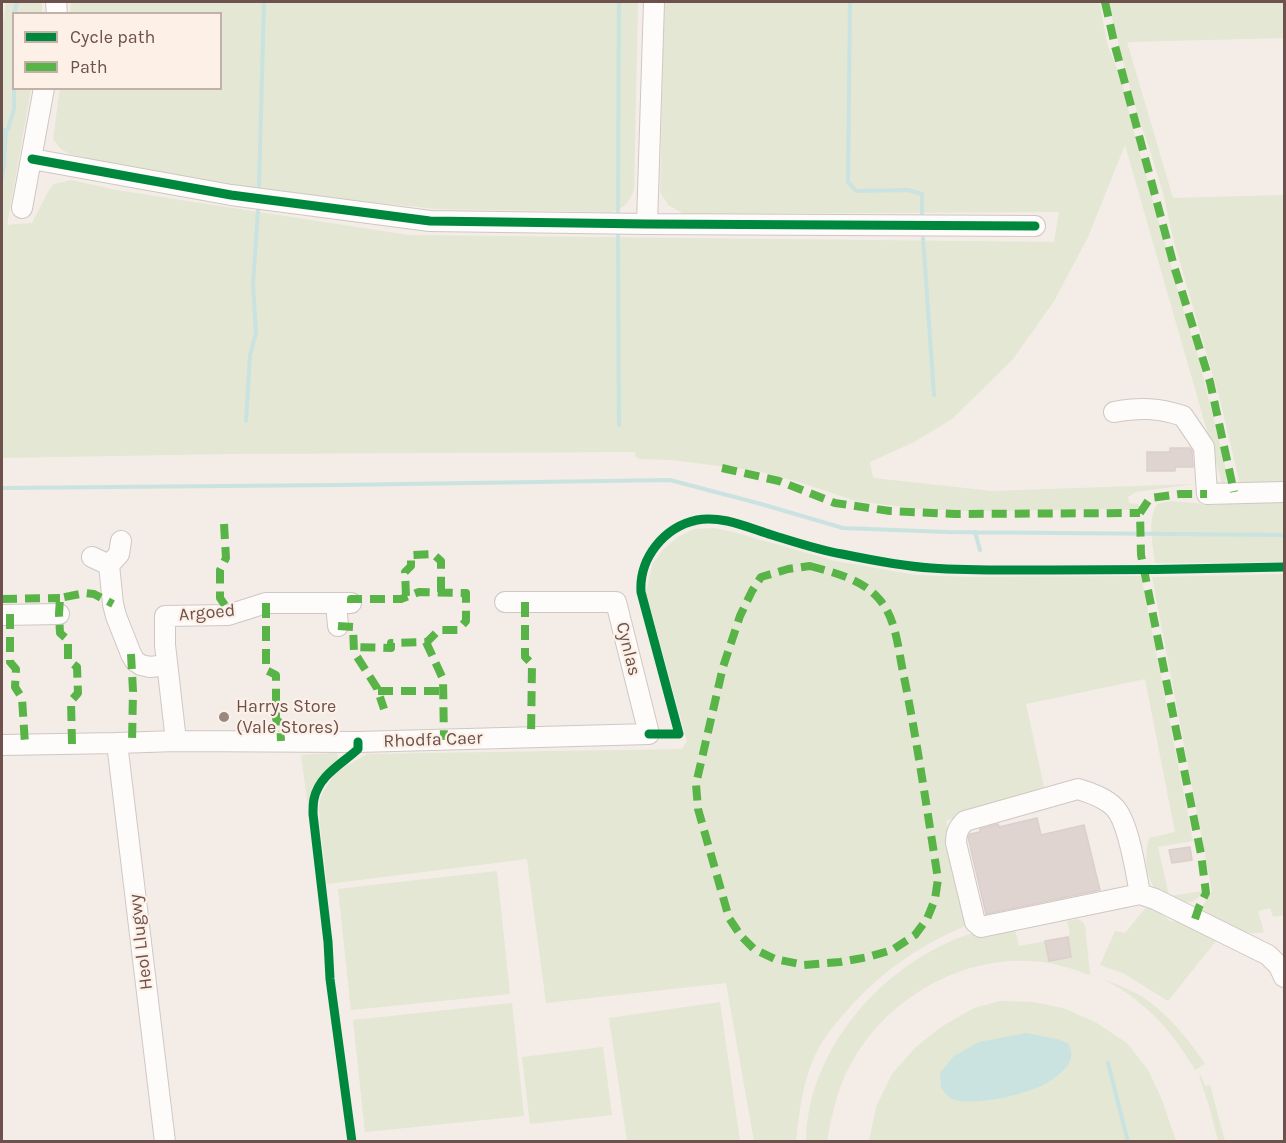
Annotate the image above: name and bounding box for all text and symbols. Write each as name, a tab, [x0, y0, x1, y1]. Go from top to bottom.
legend	[12, 12, 222, 90]
text: Cycle path	[70, 26, 155, 48]
text: Path	[70, 56, 108, 78]
street label: Argoed	[178, 600, 236, 626]
street label: Cynlas	[611, 620, 645, 678]
place label: Harrys Store (Vale Stores)	[236, 696, 340, 738]
marker: Harrys Store (Vale Stores)	[217, 710, 231, 724]
street label: Rhodfa Caer	[383, 727, 483, 753]
street label: Heol Llugwy	[124, 893, 158, 991]

